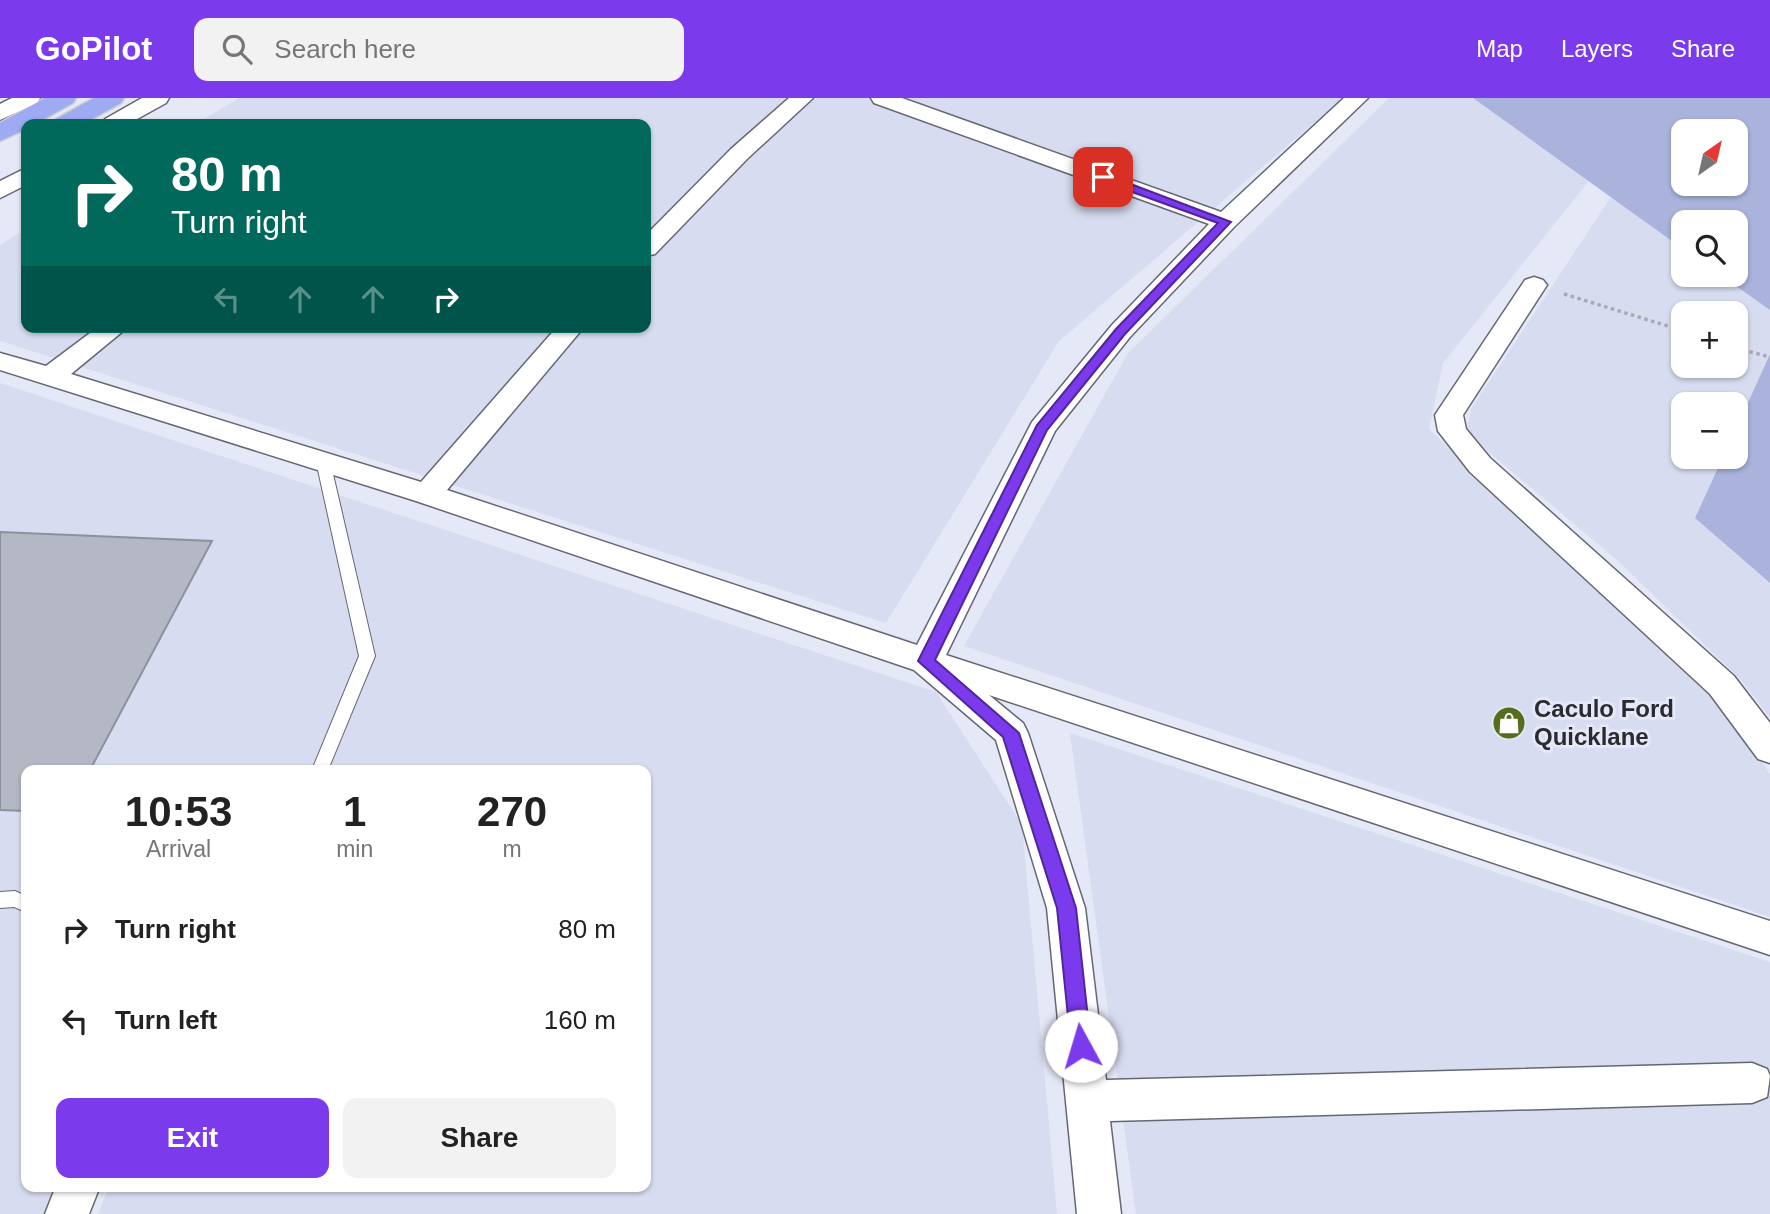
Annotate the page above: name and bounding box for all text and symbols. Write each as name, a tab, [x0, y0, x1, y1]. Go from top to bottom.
search box	[194, 18, 684, 81]
text: GoPilot	[35, 30, 152, 67]
icon: search	[218, 30, 256, 68]
text: Search here	[274, 34, 416, 64]
text: Map	[1476, 35, 1523, 62]
text: Layers	[1561, 35, 1633, 62]
text: Share	[1671, 35, 1735, 62]
north arrow	[1671, 119, 1748, 196]
map controls	[1671, 119, 1748, 469]
icon: right	[56, 147, 147, 238]
text: 80 m	[171, 147, 283, 201]
pin	[1073, 147, 1133, 207]
icon: arrive	[1084, 158, 1122, 196]
text: Turn right	[171, 204, 307, 240]
button: search	[1671, 210, 1748, 287]
icon: left	[208, 280, 246, 318]
icon: ahead	[281, 280, 319, 318]
icon: ahead	[354, 280, 392, 318]
icon: right	[427, 280, 465, 318]
button: +	[1671, 301, 1748, 378]
button: −	[1671, 392, 1748, 469]
place label: Caculo Ford Quicklane	[1534, 695, 1674, 750]
shop icon: Caculo Ford Quicklane	[1490, 704, 1528, 742]
text: 10:53	[125, 788, 232, 835]
text: 1	[343, 788, 366, 835]
text: 270	[477, 788, 547, 835]
text: Arrival	[146, 836, 211, 862]
text: min	[336, 836, 373, 862]
text: m	[503, 836, 522, 862]
icon: right	[56, 911, 94, 949]
text: Turn right	[115, 914, 236, 944]
text: 80 m	[558, 914, 616, 944]
icon: left	[56, 1002, 94, 1040]
text: Turn left	[115, 1005, 217, 1035]
text: 160 m	[544, 1005, 616, 1035]
position arrow	[1044, 1009, 1118, 1083]
button: Exit	[56, 1098, 329, 1178]
button: Share	[343, 1098, 616, 1178]

